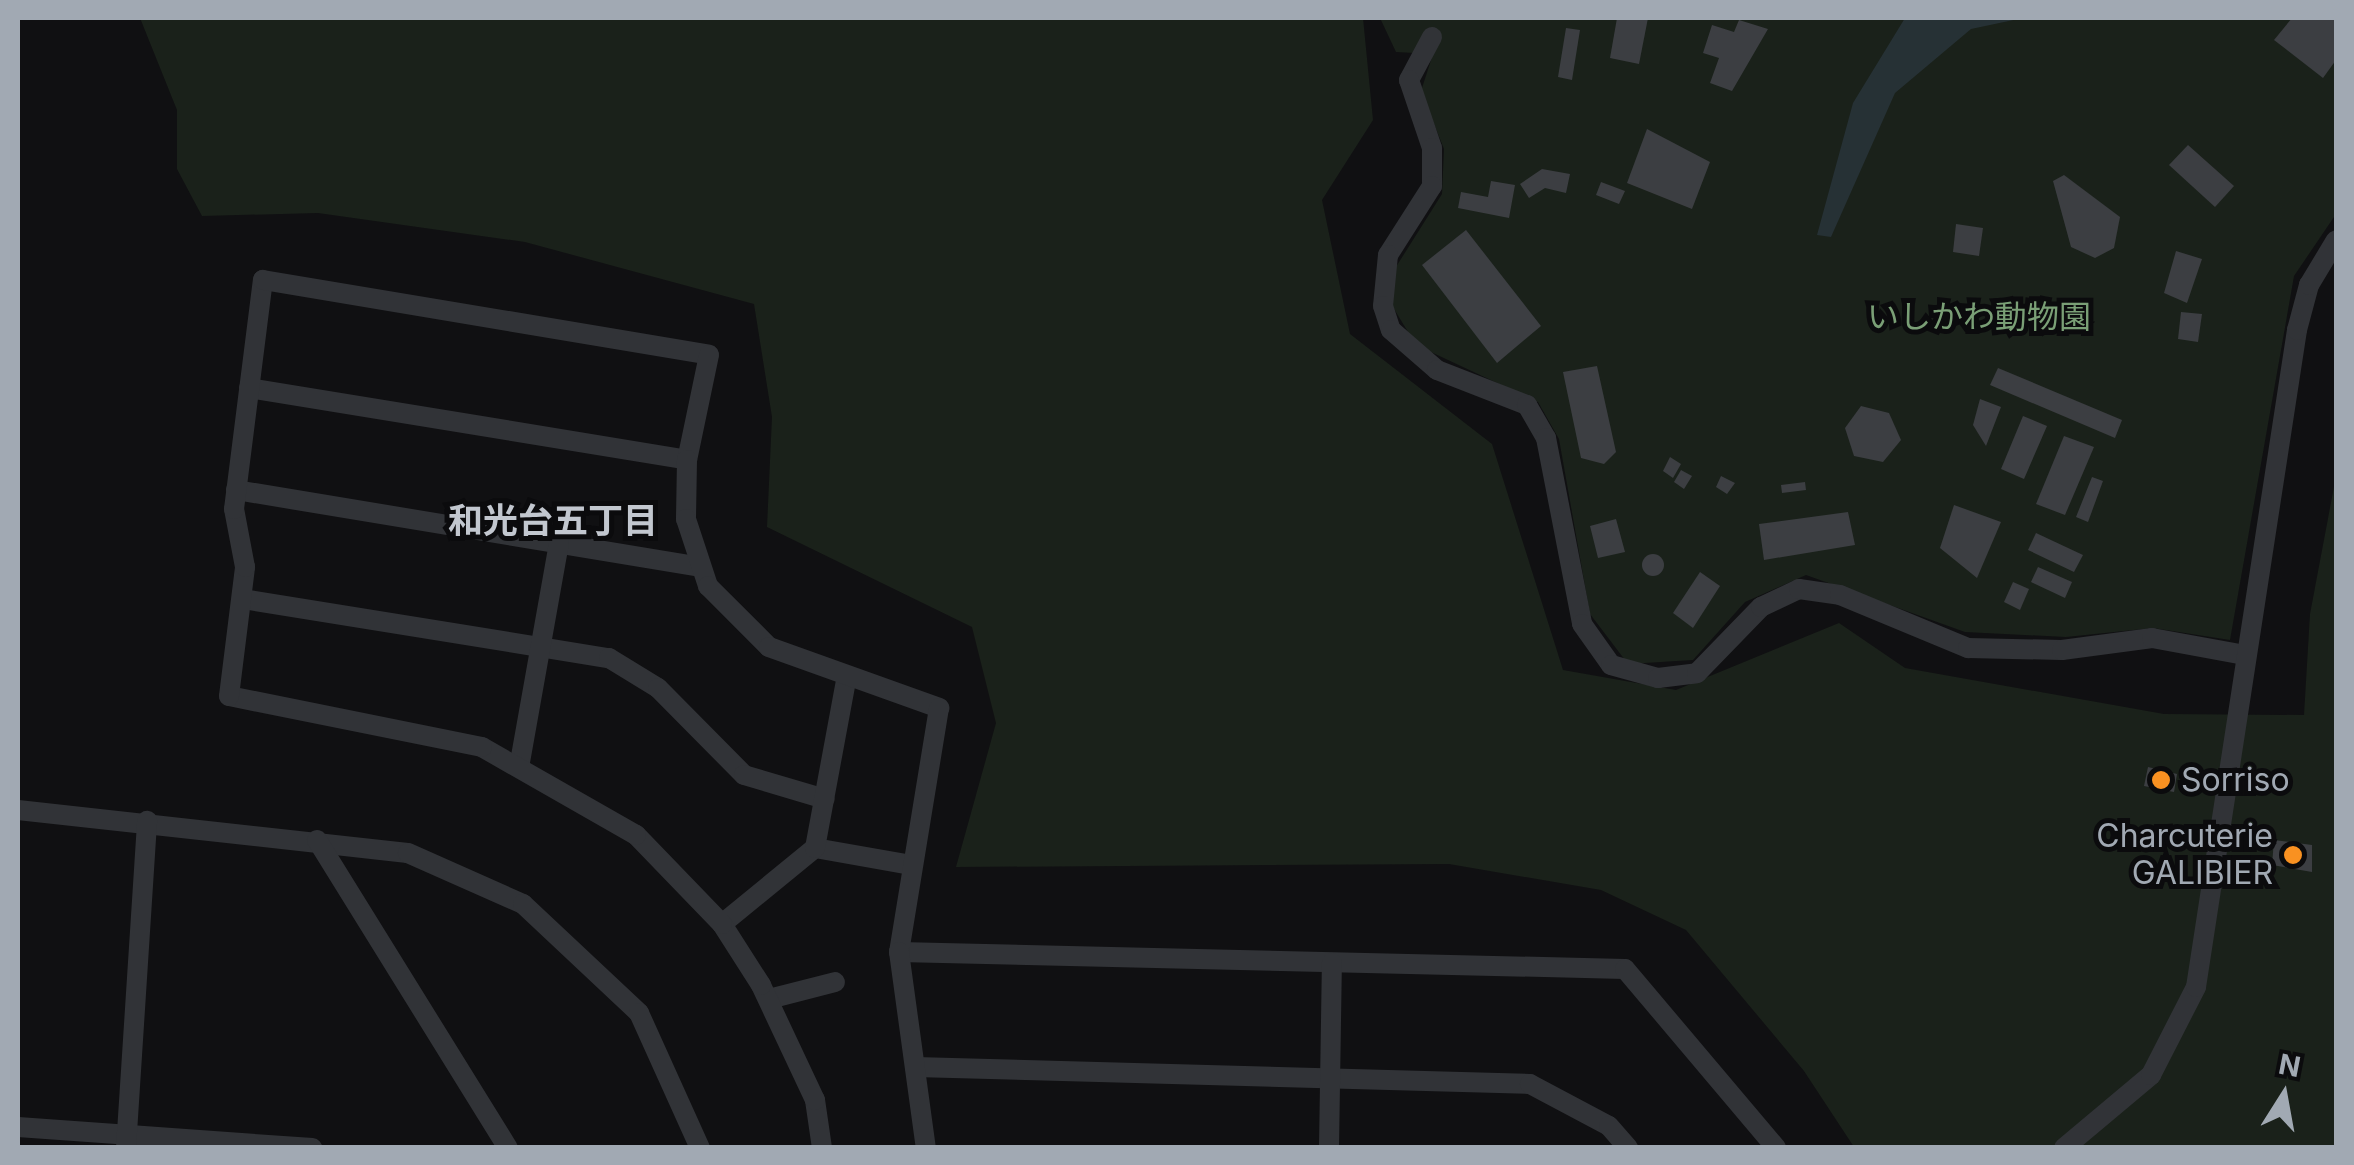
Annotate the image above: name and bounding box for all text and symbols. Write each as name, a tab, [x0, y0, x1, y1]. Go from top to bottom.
park label: いしかわ動物園	[1867, 298, 2091, 336]
district label: 和光台五丁目	[448, 499, 658, 541]
place label: Sorriso	[2181, 761, 2290, 799]
marker: Sorriso	[2150, 769, 2172, 791]
place label: Charcuterie GALIBIER	[2096, 818, 2273, 893]
marker: Charcuterie GALIBIER	[2282, 844, 2304, 866]
north arrow	[2234, 1045, 2334, 1145]
text: N	[2276, 1047, 2303, 1084]

